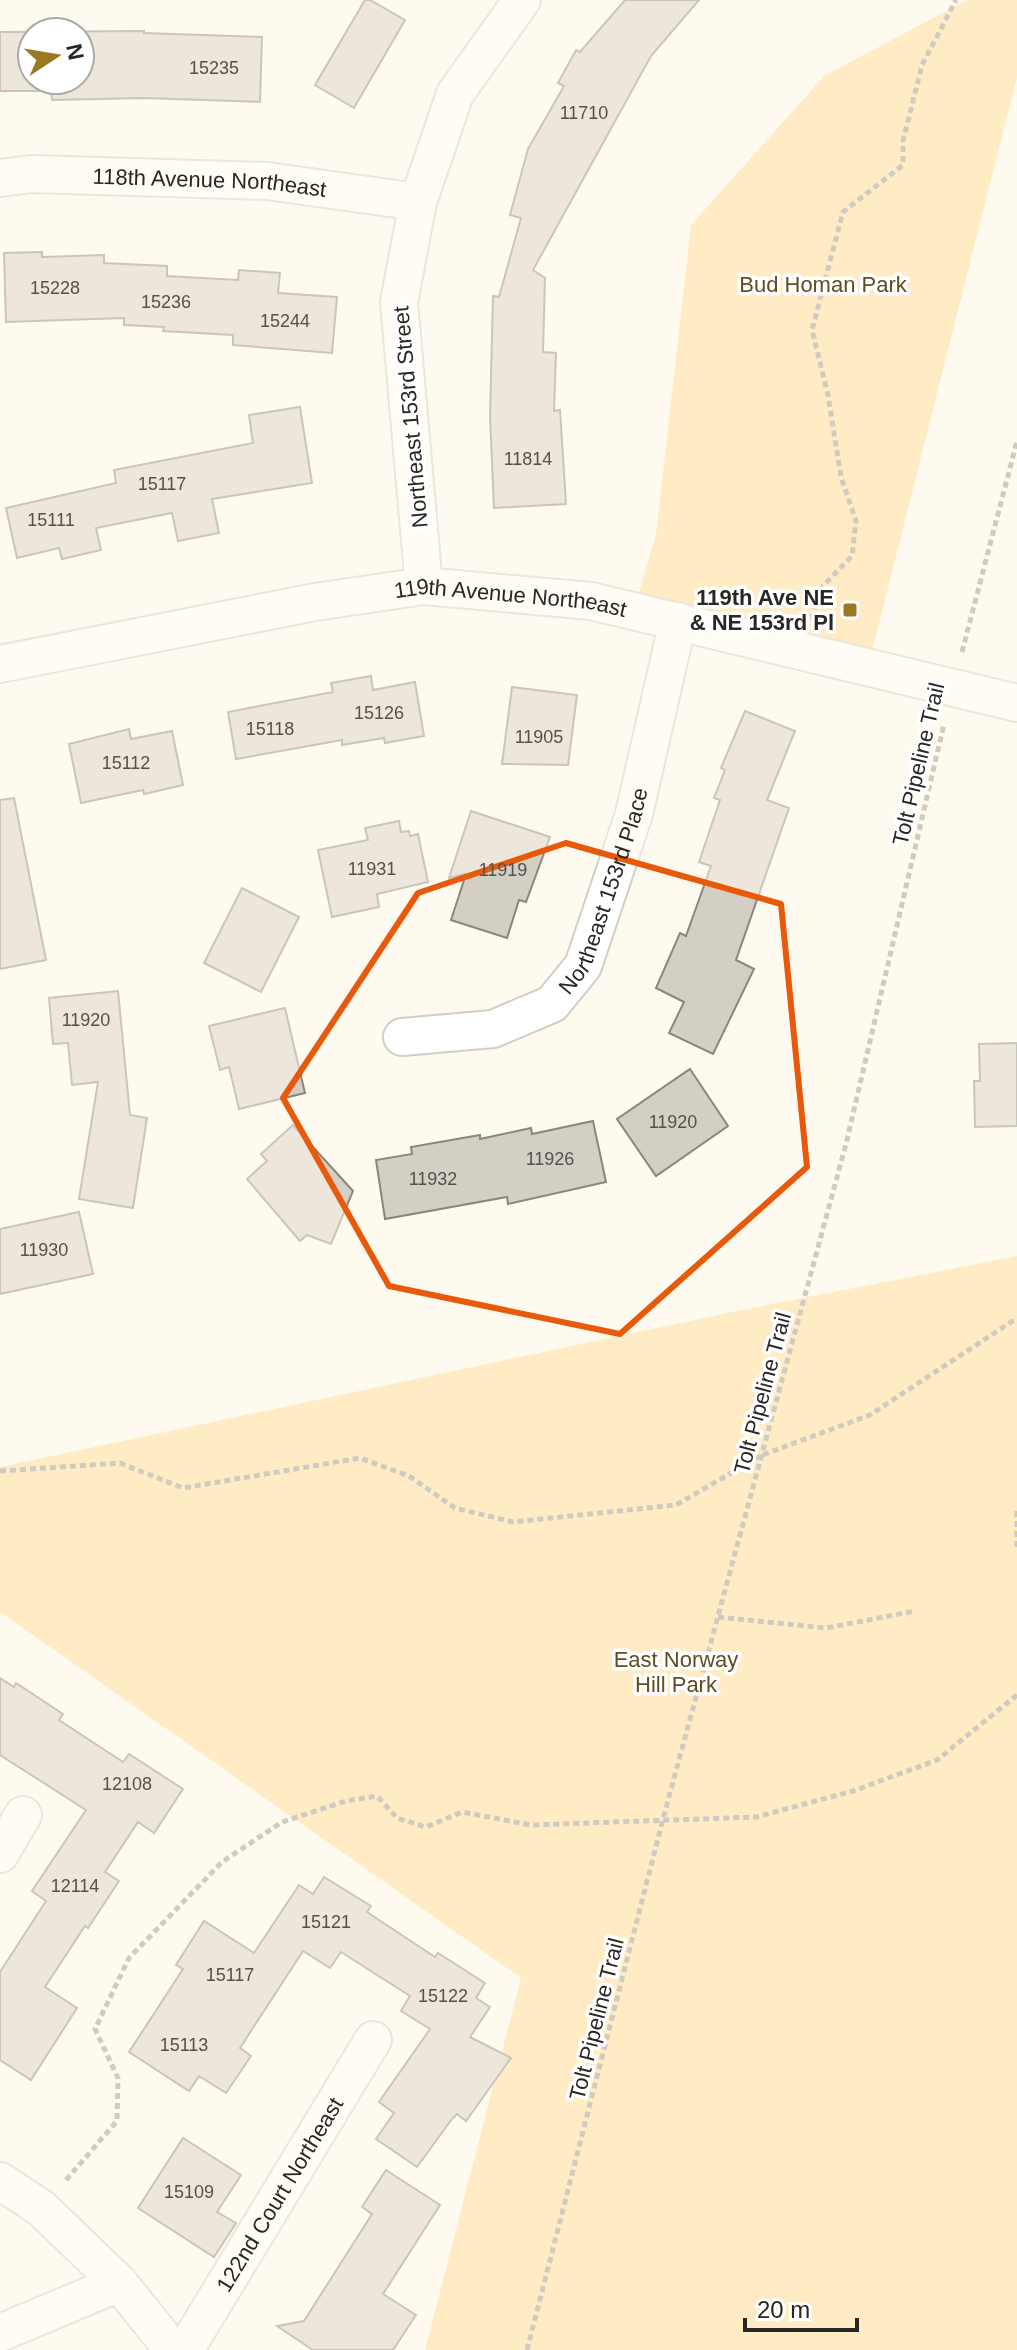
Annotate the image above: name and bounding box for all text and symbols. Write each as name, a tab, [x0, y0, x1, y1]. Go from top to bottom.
north arrow	[16, 16, 96, 96]
text: N	[61, 42, 89, 62]
house number: 15235	[189, 58, 239, 78]
house number: 11710	[560, 103, 608, 123]
street label: 118th Avenue Northeast	[92, 164, 328, 202]
park label: Bud Homan Park	[739, 272, 908, 297]
house number: 15228	[30, 278, 80, 298]
house number: 15236	[141, 292, 191, 312]
street label: Northeast 153rd Street	[388, 305, 433, 529]
house number: 15244	[260, 311, 310, 331]
house number: 11814	[504, 449, 552, 469]
house number: 15117	[138, 474, 186, 494]
house number: 15111	[27, 510, 75, 530]
street label: 119th Avenue Northeast	[392, 573, 629, 622]
place label: 119th Ave NE & NE 153rd Pl	[690, 585, 834, 635]
marker: 119th Ave NE & NE 153rd Pl	[841, 601, 859, 619]
street label: Tolt Pipeline Trail	[888, 680, 949, 848]
house number: 15126	[354, 703, 404, 723]
house number: 15118	[246, 719, 294, 739]
house number: 11905	[515, 727, 563, 747]
house number: 15112	[102, 753, 150, 773]
street label: Northeast 153rd Place	[553, 785, 653, 999]
house number: 11931	[348, 859, 396, 879]
house number: 11919	[479, 860, 527, 880]
house number: 11920	[62, 1010, 110, 1030]
house number: 11920	[649, 1112, 697, 1132]
house number: 11926	[526, 1149, 574, 1169]
house number: 11932	[409, 1169, 457, 1189]
house number: 11930	[20, 1240, 68, 1260]
street label: Tolt Pipeline Trail	[729, 1310, 796, 1477]
park label: East Norway Hill Park	[614, 1647, 738, 1697]
house number: 12108	[102, 1774, 152, 1794]
house number: 12114	[51, 1876, 99, 1896]
house number: 15121	[301, 1912, 351, 1932]
street label: Tolt Pipeline Trail	[564, 1935, 629, 2103]
house number: 15117	[206, 1965, 254, 1985]
house number: 15122	[418, 1986, 468, 2006]
house number: 15113	[160, 2035, 208, 2055]
street label: 122nd Court Northeast	[211, 2093, 348, 2296]
house number: 15109	[164, 2182, 214, 2202]
scale bar	[745, 2282, 857, 2332]
text: 20 m	[757, 2296, 810, 2323]

